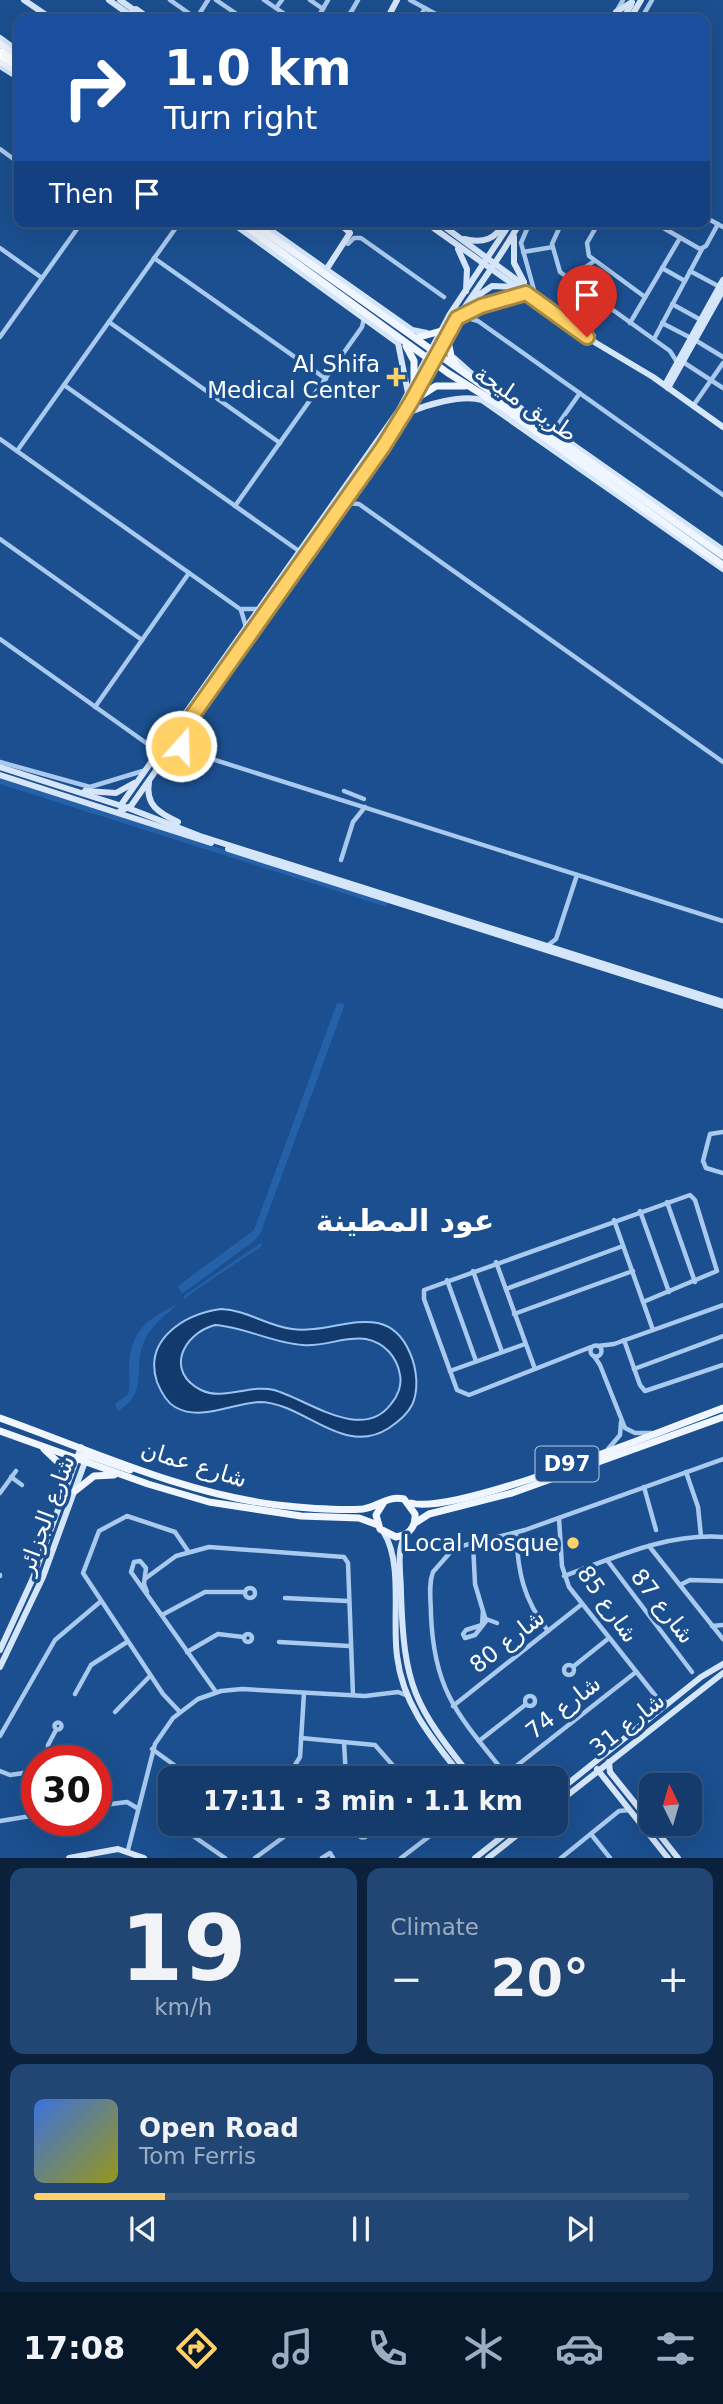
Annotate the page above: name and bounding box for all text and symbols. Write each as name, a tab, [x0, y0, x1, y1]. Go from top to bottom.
text: 1.0 km	[164, 40, 352, 97]
icon: right	[49, 42, 140, 133]
text: Turn right	[164, 99, 317, 137]
icon: arrive	[128, 175, 166, 213]
text: Then	[49, 179, 114, 209]
pin	[557, 265, 617, 337]
icon: arrive	[568, 276, 606, 314]
place label: Al Shifa Medical Center	[207, 351, 381, 403]
street label: طريق مليحة	[469, 359, 582, 448]
marker: Al Shifa Medical Center	[386, 367, 406, 387]
position arrow	[144, 709, 218, 783]
district label: عود المطينة	[316, 1203, 494, 1238]
street label: شارع عمان	[138, 1436, 250, 1493]
road number: D97	[536, 1446, 598, 1482]
street label: شارع الجزائر	[12, 1452, 81, 1579]
place label: Local Mosque	[403, 1530, 559, 1556]
marker: Local Mosque	[565, 1535, 581, 1551]
street label: شارع 85	[571, 1561, 644, 1648]
street label: شارع 87	[625, 1563, 700, 1649]
street label: شارع 80	[464, 1604, 550, 1679]
street label: شارع 74	[520, 1670, 606, 1745]
street label: شارع 31	[584, 1687, 670, 1762]
speed limit sign: 30	[21, 1745, 112, 1836]
north arrow	[639, 1773, 702, 1836]
map controls	[639, 1773, 702, 1836]
text: 17:11 · 3 min · 1.1 km	[203, 1786, 523, 1816]
text: 19	[120, 1896, 247, 2001]
text: Climate	[391, 1914, 479, 1940]
text: 20°	[491, 1948, 589, 2008]
text: −	[391, 1957, 422, 2001]
text: +	[657, 1957, 689, 2001]
text: km/h	[154, 1994, 212, 2020]
text: Open Road	[139, 2113, 299, 2143]
text: Tom Ferris	[139, 2143, 256, 2169]
icon: previous	[124, 2210, 162, 2248]
icon: pause	[342, 2210, 380, 2248]
icon: next	[561, 2210, 599, 2248]
icon: directions	[172, 2324, 221, 2373]
icon: music	[268, 2324, 317, 2373]
icon: phone	[363, 2324, 412, 2373]
icon: climate	[459, 2324, 508, 2373]
icon: car	[555, 2324, 604, 2373]
icon: filters	[651, 2324, 700, 2373]
text: 17:08	[23, 2329, 125, 2367]

